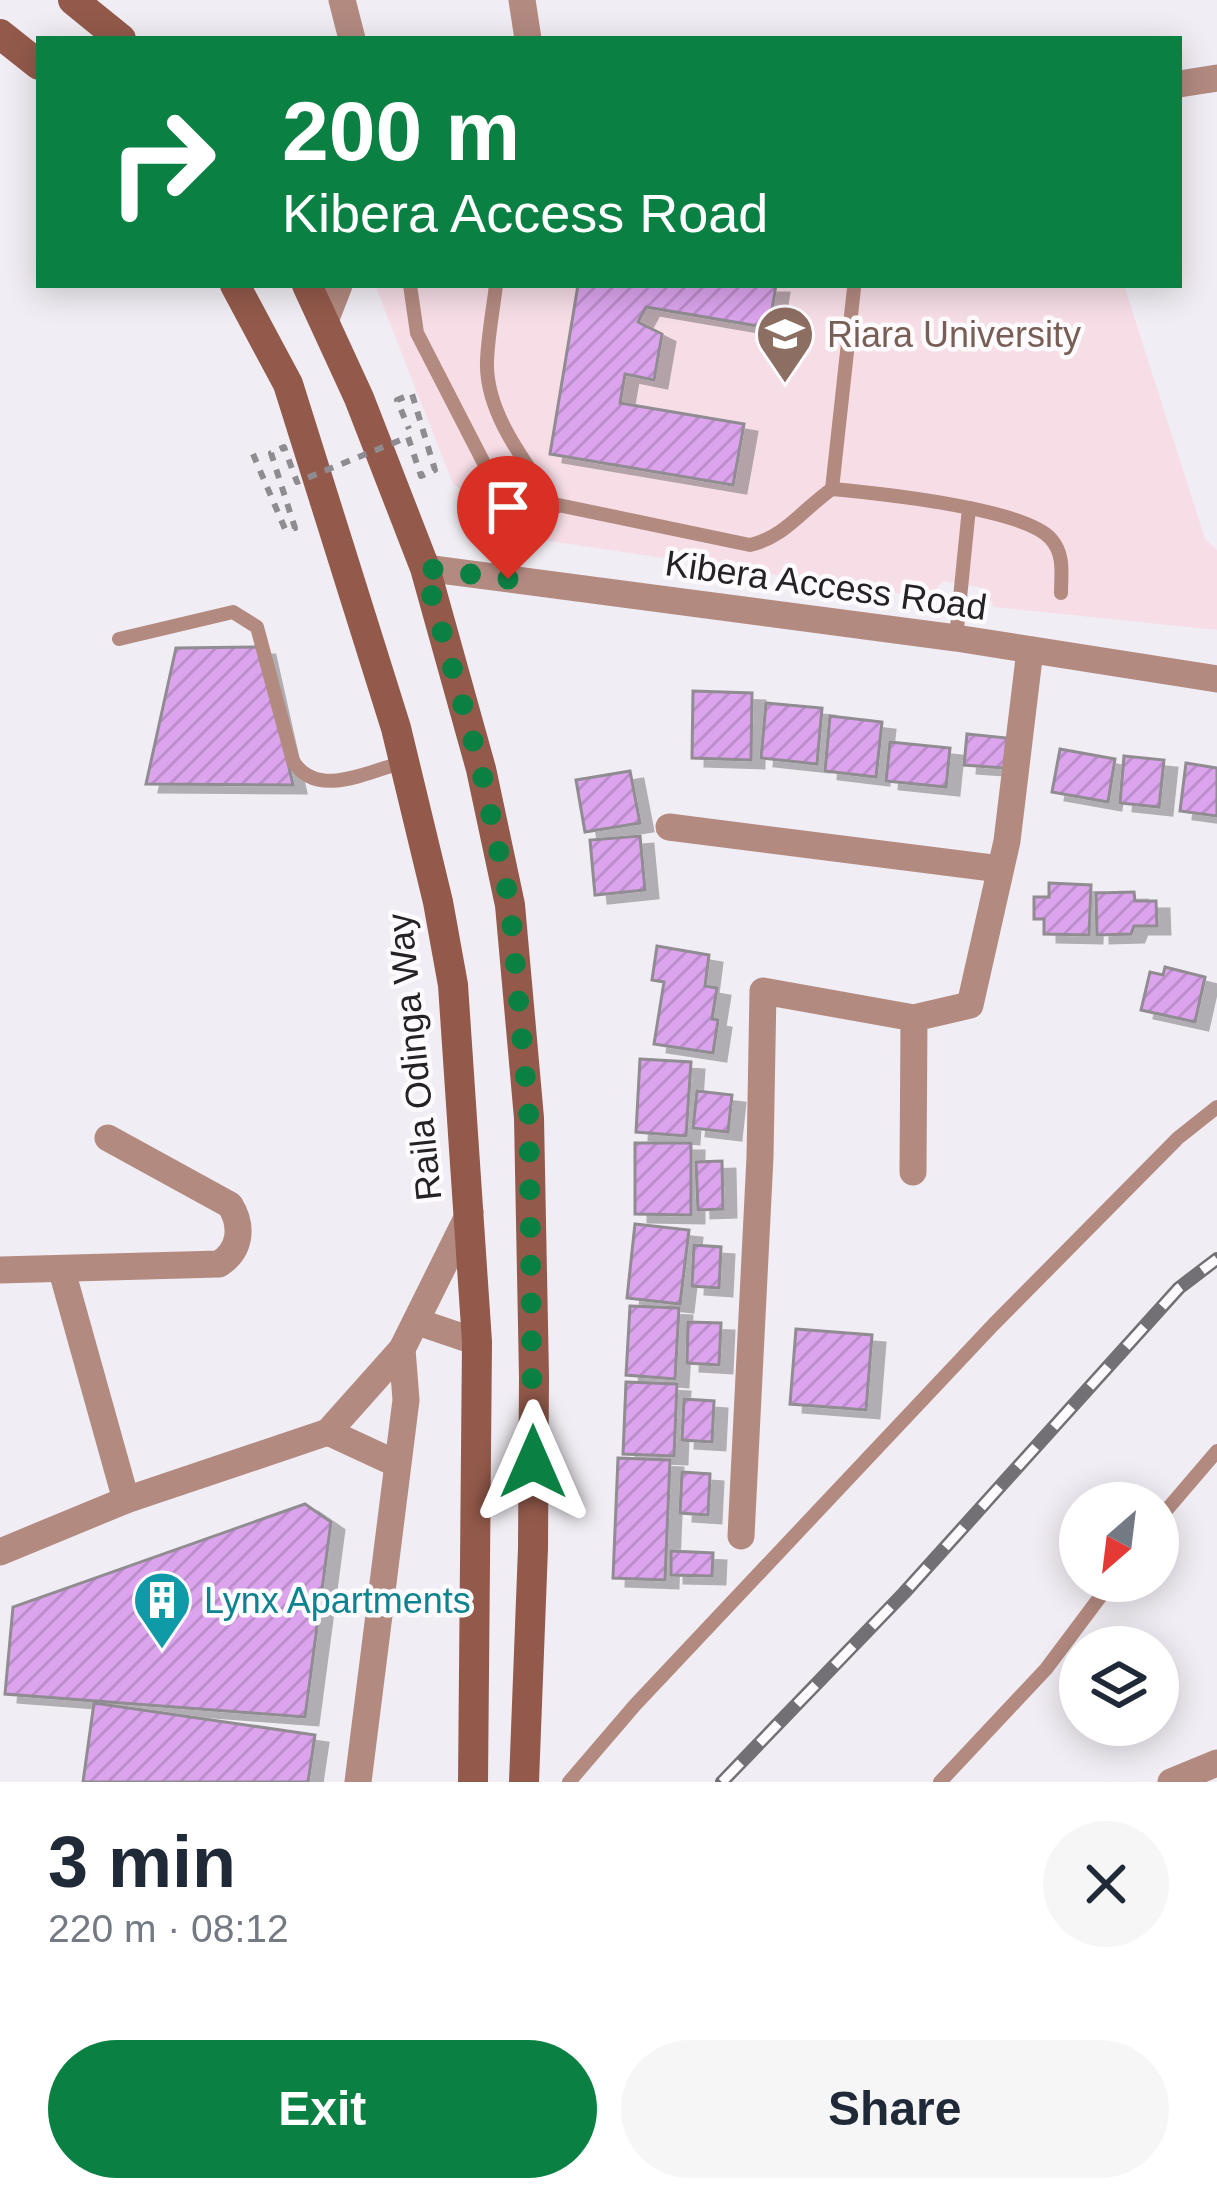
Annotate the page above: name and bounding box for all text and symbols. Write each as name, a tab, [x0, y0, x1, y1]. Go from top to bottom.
icon: right	[84, 84, 240, 240]
text: 200 m	[282, 84, 520, 178]
text: Kibera Access Road	[282, 183, 768, 243]
school or university icon: Riara University	[754, 303, 816, 385]
place label: Riara University	[827, 314, 1081, 355]
pin	[457, 456, 559, 579]
icon: arrive	[475, 474, 541, 540]
street label: Kibera Access Road	[663, 542, 989, 628]
street label: Raila Odinga Way	[379, 911, 449, 1203]
position arrow	[470, 1399, 596, 1525]
north arrow	[1059, 1482, 1179, 1602]
map controls	[1059, 1482, 1179, 1746]
building icon: Lynx Apartments	[131, 1569, 193, 1651]
place label: Lynx Apartments	[204, 1580, 471, 1621]
button: layers	[1059, 1626, 1179, 1746]
button: close	[1043, 1821, 1169, 1947]
text: 3 min	[48, 1822, 236, 1902]
text: 220 m · 08:12	[48, 1907, 289, 1950]
button: Exit	[48, 2040, 597, 2178]
button: Share	[621, 2040, 1169, 2178]

